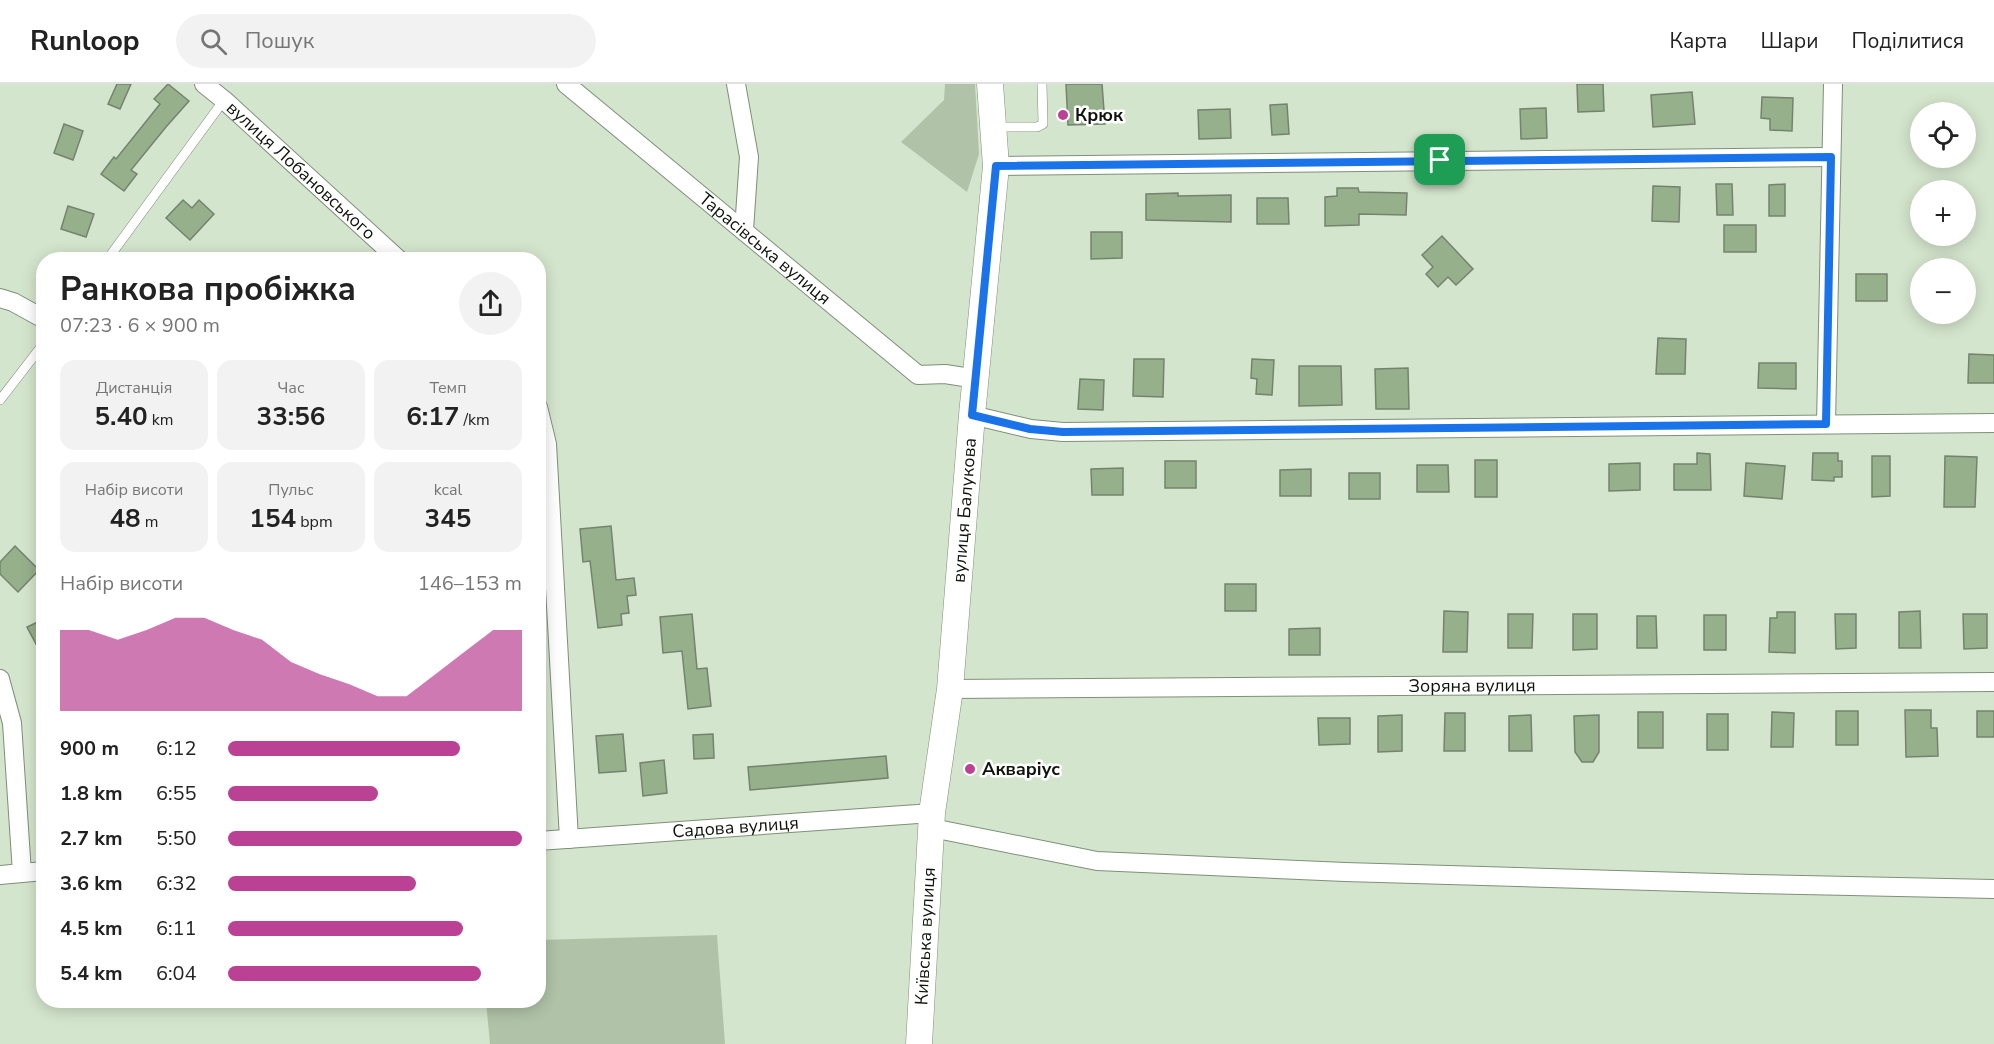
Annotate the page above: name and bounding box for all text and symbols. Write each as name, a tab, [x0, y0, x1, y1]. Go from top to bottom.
search box	[176, 14, 596, 68]
text: Runloop	[30, 22, 140, 60]
icon: search	[197, 25, 230, 58]
text: Пошук	[245, 26, 314, 56]
text: Карта	[1670, 27, 1727, 55]
text: Шари	[1760, 27, 1819, 55]
text: Поділитися	[1852, 27, 1964, 55]
street label: вулиця Лобановського	[221, 96, 381, 245]
map controls	[1910, 102, 1976, 324]
button: locate	[1910, 102, 1976, 168]
place label: Крюк	[1075, 103, 1124, 127]
marker: Крюк	[1056, 108, 1070, 122]
pin	[1414, 134, 1465, 185]
icon: arrive	[1423, 143, 1456, 176]
button: +	[1910, 180, 1976, 246]
street label: Тарасівська вулиця	[694, 187, 836, 310]
button: −	[1910, 258, 1976, 324]
text: Ранкова пробіжка	[60, 267, 356, 312]
button: share	[459, 272, 522, 335]
text: 07:23 · 6 × 900 m	[60, 312, 220, 339]
text: Дистанція	[96, 377, 172, 399]
text: Час	[277, 377, 305, 399]
text: Темп	[430, 377, 466, 399]
text: 5.40	[94, 399, 148, 434]
text: 33:56	[257, 399, 325, 434]
text: 6:17	[406, 399, 459, 434]
text: km	[148, 409, 174, 431]
text: /km	[459, 409, 490, 431]
street label: вулиця Балукова	[947, 437, 982, 584]
text: Набір висоти	[85, 479, 183, 501]
text: Пульс	[268, 479, 314, 501]
text: kcal	[434, 479, 462, 501]
text: 48	[109, 501, 141, 536]
text: 154	[249, 501, 296, 536]
text: 345	[425, 501, 471, 536]
text: m	[141, 511, 159, 533]
text: bpm	[296, 511, 333, 533]
text: Набір висоти	[60, 570, 183, 597]
text: 146–153 m	[418, 570, 522, 597]
street label: Зоряна вулиця	[1408, 673, 1536, 698]
text: 900 m	[60, 735, 119, 762]
text: 6:12	[156, 735, 197, 762]
place label: Акваріус	[982, 757, 1060, 781]
marker: Акваріус	[963, 762, 977, 776]
text: 1.8 km	[60, 780, 123, 807]
text: 6:55	[156, 780, 197, 807]
street label: Садова вулиця	[671, 811, 800, 843]
text: 2.7 km	[60, 825, 123, 852]
text: 5:50	[156, 825, 197, 852]
street label: Київська вулиця	[909, 866, 941, 1006]
text: 3.6 km	[60, 870, 123, 897]
text: 6:32	[156, 870, 197, 897]
text: 4.5 km	[60, 915, 123, 942]
text: 6:11	[156, 915, 197, 942]
text: 5.4 km	[60, 960, 123, 987]
text: 6:04	[156, 960, 197, 987]

